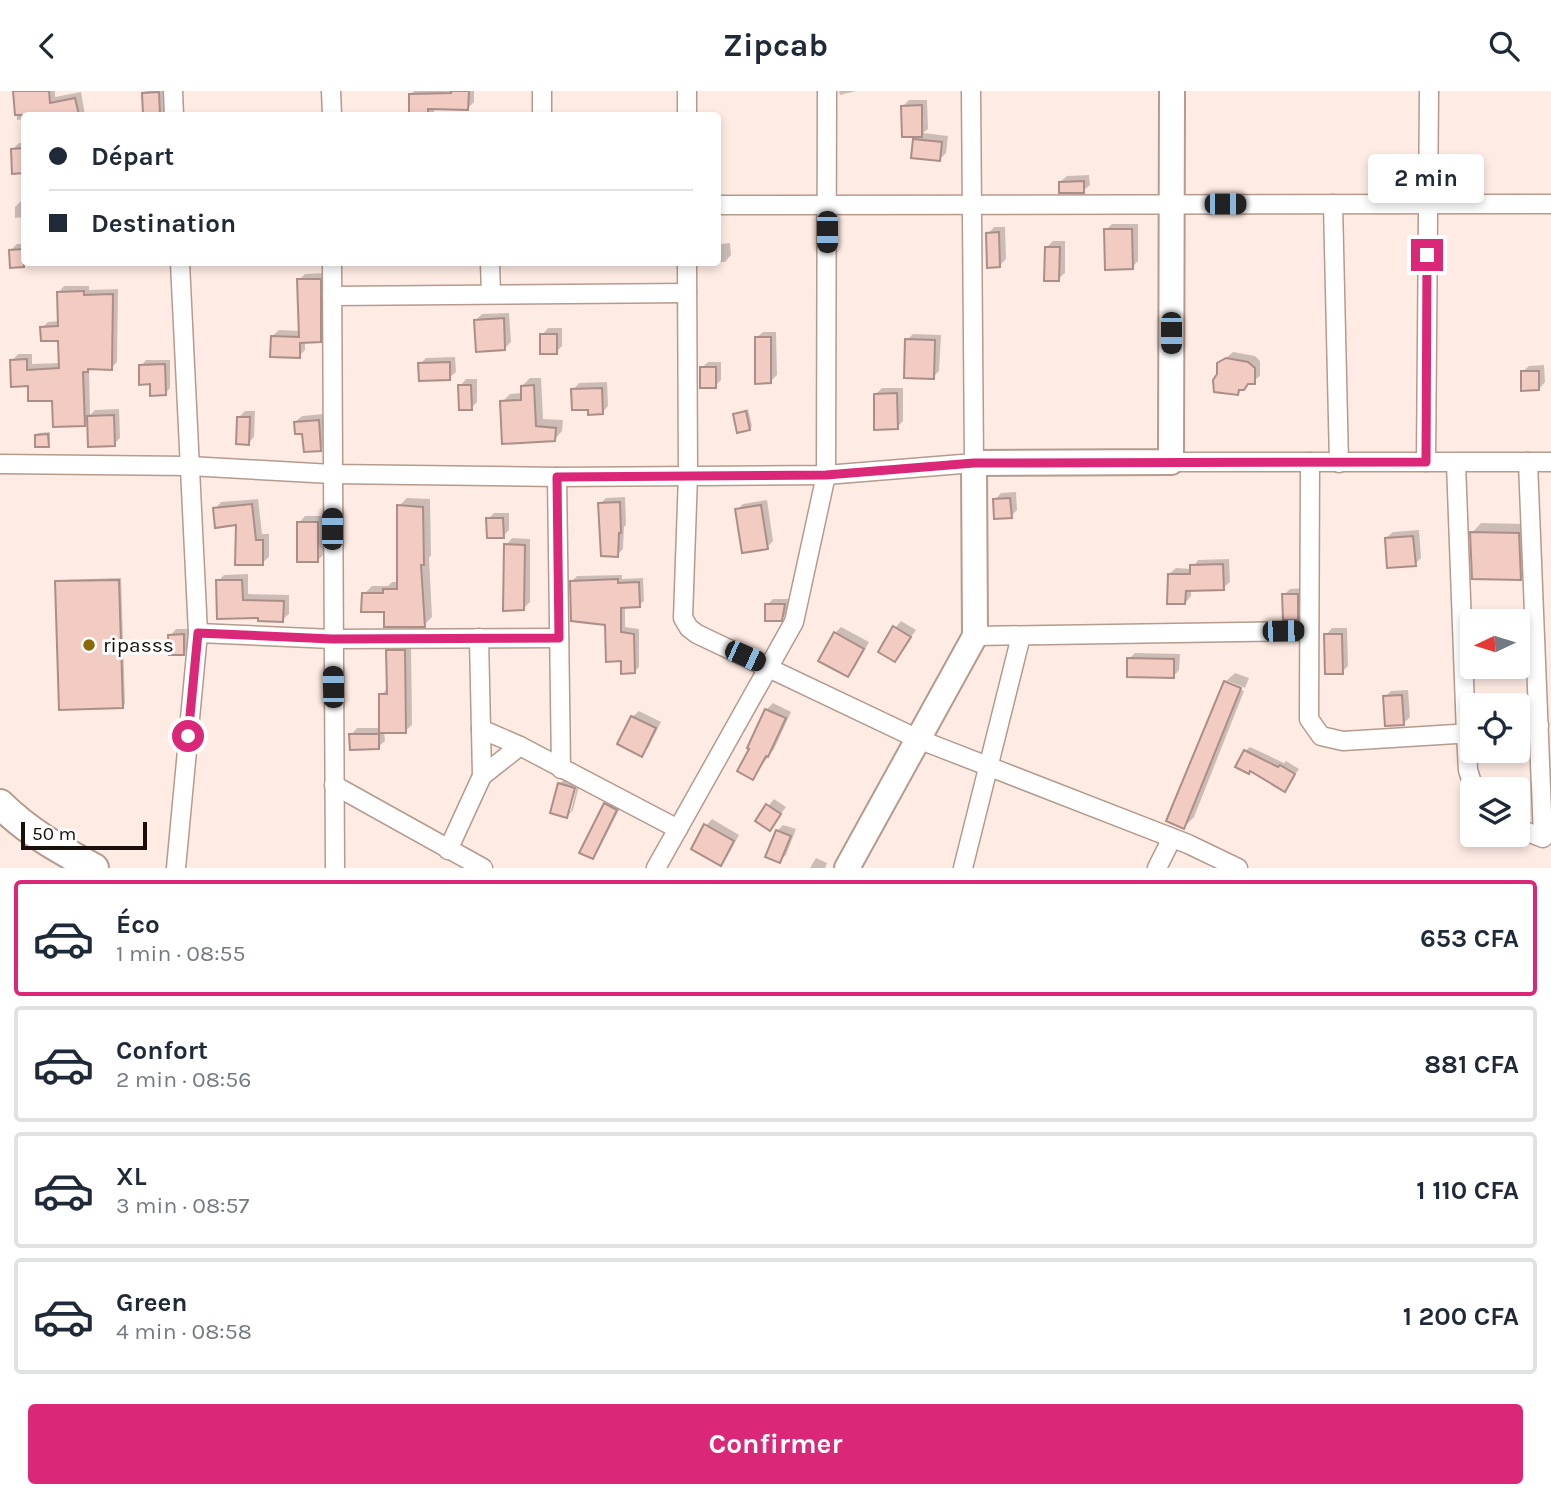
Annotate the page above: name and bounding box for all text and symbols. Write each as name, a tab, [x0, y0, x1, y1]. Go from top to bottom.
icon: back	[28, 27, 66, 65]
text: Zipcab	[723, 27, 828, 64]
icon: search	[1485, 27, 1523, 65]
text: Départ	[91, 141, 174, 172]
callout: 2 min	[1369, 153, 1485, 202]
text: 2 min	[1394, 165, 1458, 192]
car	[1205, 194, 1247, 215]
text: Destination	[91, 208, 236, 239]
car	[817, 211, 838, 253]
route end	[1411, 239, 1443, 271]
car	[1161, 312, 1182, 354]
car	[322, 508, 343, 550]
north arrow	[1460, 609, 1530, 679]
map controls	[1460, 609, 1530, 847]
car	[1262, 620, 1305, 642]
place label: ripasss	[103, 633, 174, 657]
marker: ripasss	[81, 637, 97, 653]
car	[722, 638, 769, 674]
car	[323, 666, 344, 708]
button: locate	[1460, 693, 1530, 763]
route start	[172, 720, 204, 752]
button: layers	[1460, 777, 1530, 847]
scale bar	[21, 819, 147, 851]
text: 50 m	[32, 823, 76, 845]
icon: car	[32, 907, 95, 970]
text: Éco	[116, 909, 160, 940]
text: 653 CFA	[1420, 923, 1519, 954]
text: 1 min · 08:55	[116, 940, 245, 967]
icon: car	[32, 1033, 95, 1096]
text: Confort	[116, 1035, 208, 1066]
text: 881 CFA	[1424, 1049, 1519, 1080]
text: 2 min · 08:56	[116, 1066, 251, 1093]
icon: car	[32, 1159, 95, 1222]
text: XL	[116, 1161, 147, 1192]
text: 1 110 CFA	[1416, 1175, 1519, 1206]
text: 3 min · 08:57	[116, 1192, 249, 1219]
icon: car	[32, 1285, 95, 1348]
text: Green	[116, 1287, 188, 1318]
text: 1 200 CFA	[1403, 1301, 1519, 1332]
text: 4 min · 08:58	[116, 1318, 252, 1345]
button: Confirmer	[28, 1404, 1523, 1484]

